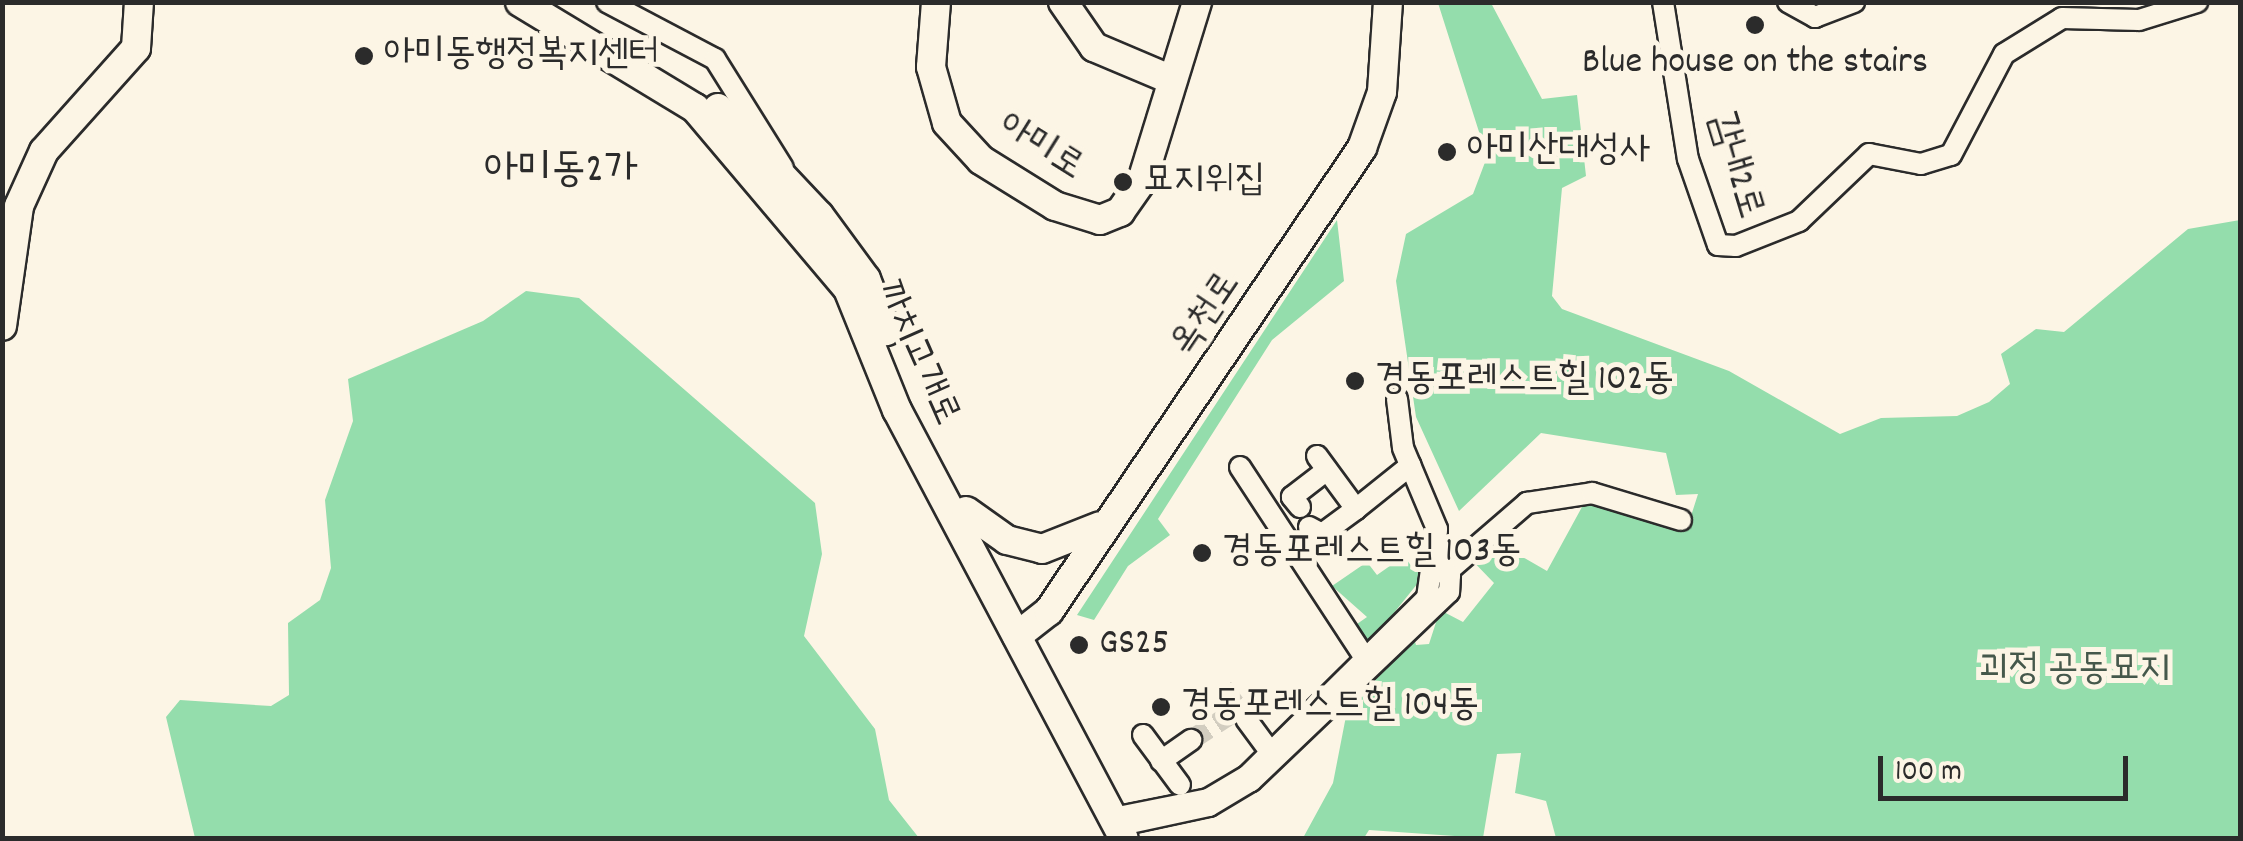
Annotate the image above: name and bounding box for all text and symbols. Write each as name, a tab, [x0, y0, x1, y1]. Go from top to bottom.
marker: Blue house on the stairs	[1744, 14, 1766, 36]
place label: 아미동행정복지센터	[384, 33, 659, 79]
place label: Blue house on the stairs	[1582, 41, 1928, 87]
marker: 아미동행정복지센터	[353, 45, 375, 67]
street label: 아미로	[989, 104, 1091, 192]
street label: 감내2로	[1696, 108, 1772, 224]
place label: 아미산대성사	[1467, 129, 1650, 175]
marker: 아미산대성사	[1436, 141, 1458, 163]
district label: 아미동2가	[484, 147, 638, 197]
place label: 묘지위집	[1143, 159, 1265, 205]
marker: 묘지위집	[1112, 171, 1134, 193]
street label: 옥천로	[1162, 264, 1252, 366]
street label: 까치고개로	[864, 275, 968, 433]
place label: 경동포레스트힐 102동	[1375, 358, 1674, 404]
marker: 경동포레스트힐 102동	[1344, 370, 1366, 392]
place label: 경동포레스트힐 103동	[1222, 530, 1521, 576]
marker: 경동포레스트힐 103동	[1191, 542, 1213, 564]
place label: GS25	[1099, 622, 1169, 668]
marker: GS25	[1068, 634, 1090, 656]
park label: 괴정 공동묘지	[1978, 648, 2170, 694]
place label: 경동포레스트힐 104동	[1181, 684, 1479, 730]
marker: 경동포레스트힐 104동	[1150, 696, 1172, 718]
scale bar	[1883, 736, 2133, 798]
text: 100 m	[1895, 752, 1962, 795]

